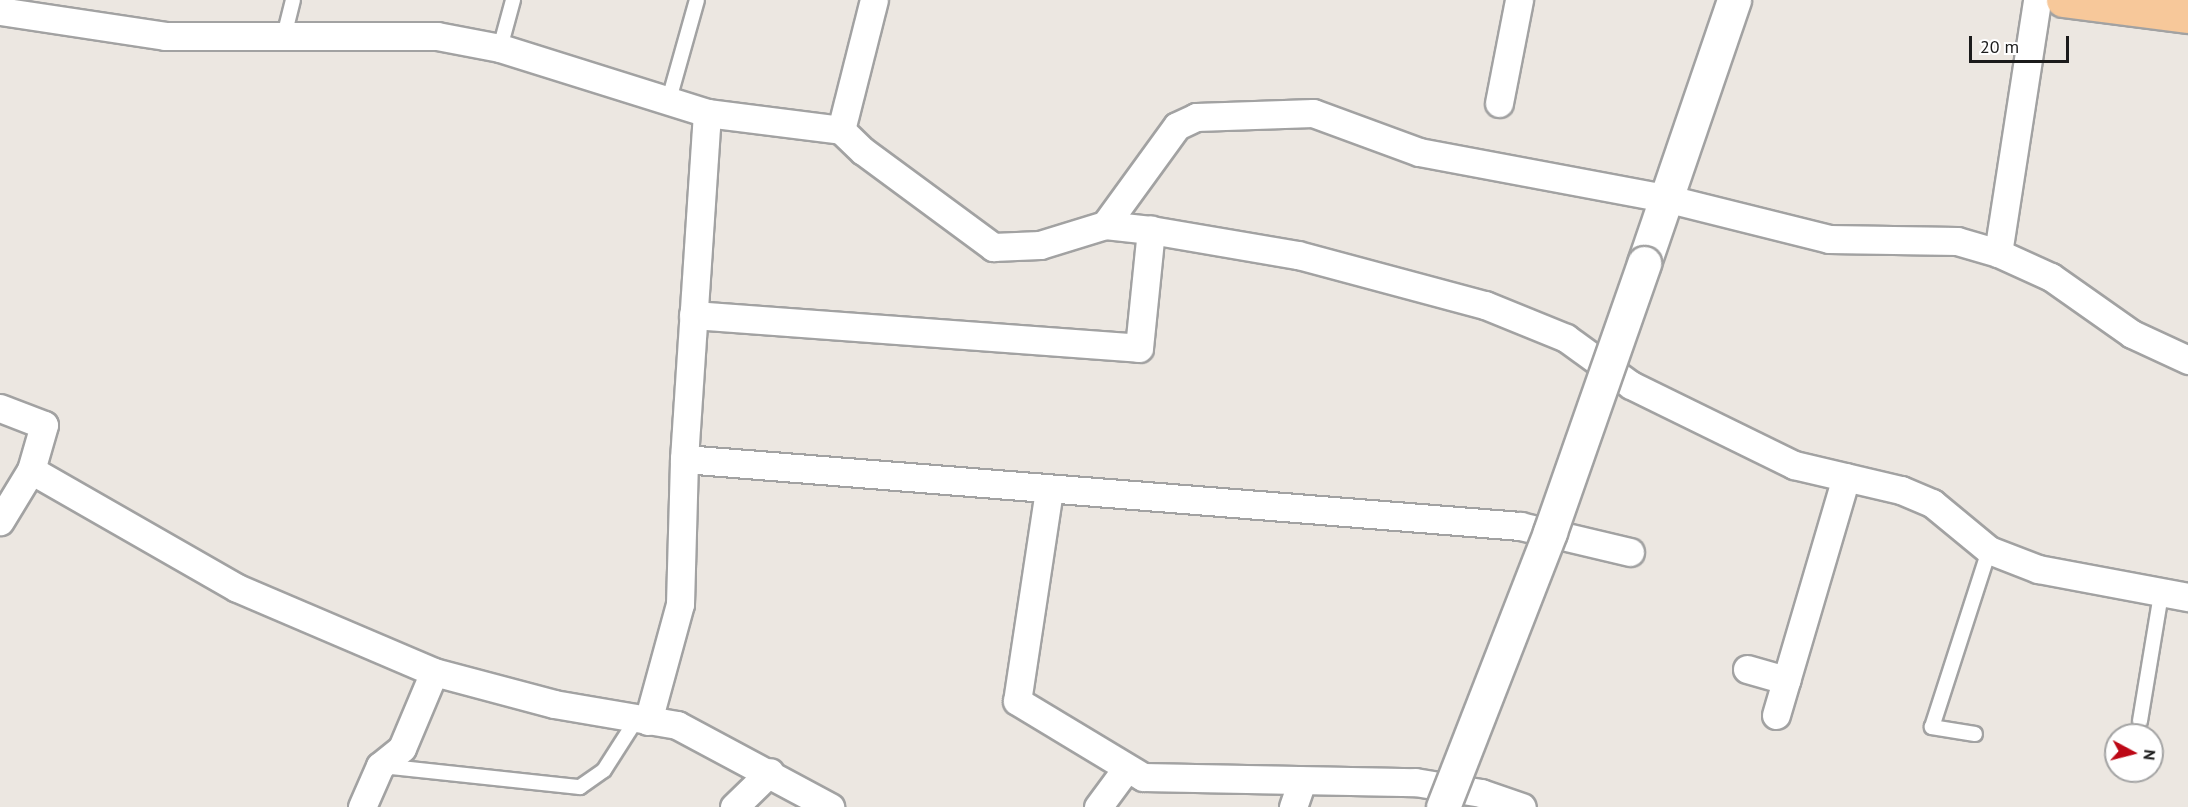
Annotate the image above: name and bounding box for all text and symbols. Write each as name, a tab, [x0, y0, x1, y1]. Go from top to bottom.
scale bar	[1972, 24, 2072, 62]
text: 20 m	[1980, 35, 2019, 58]
north arrow	[2104, 723, 2164, 783]
text: N	[2139, 749, 2160, 761]

